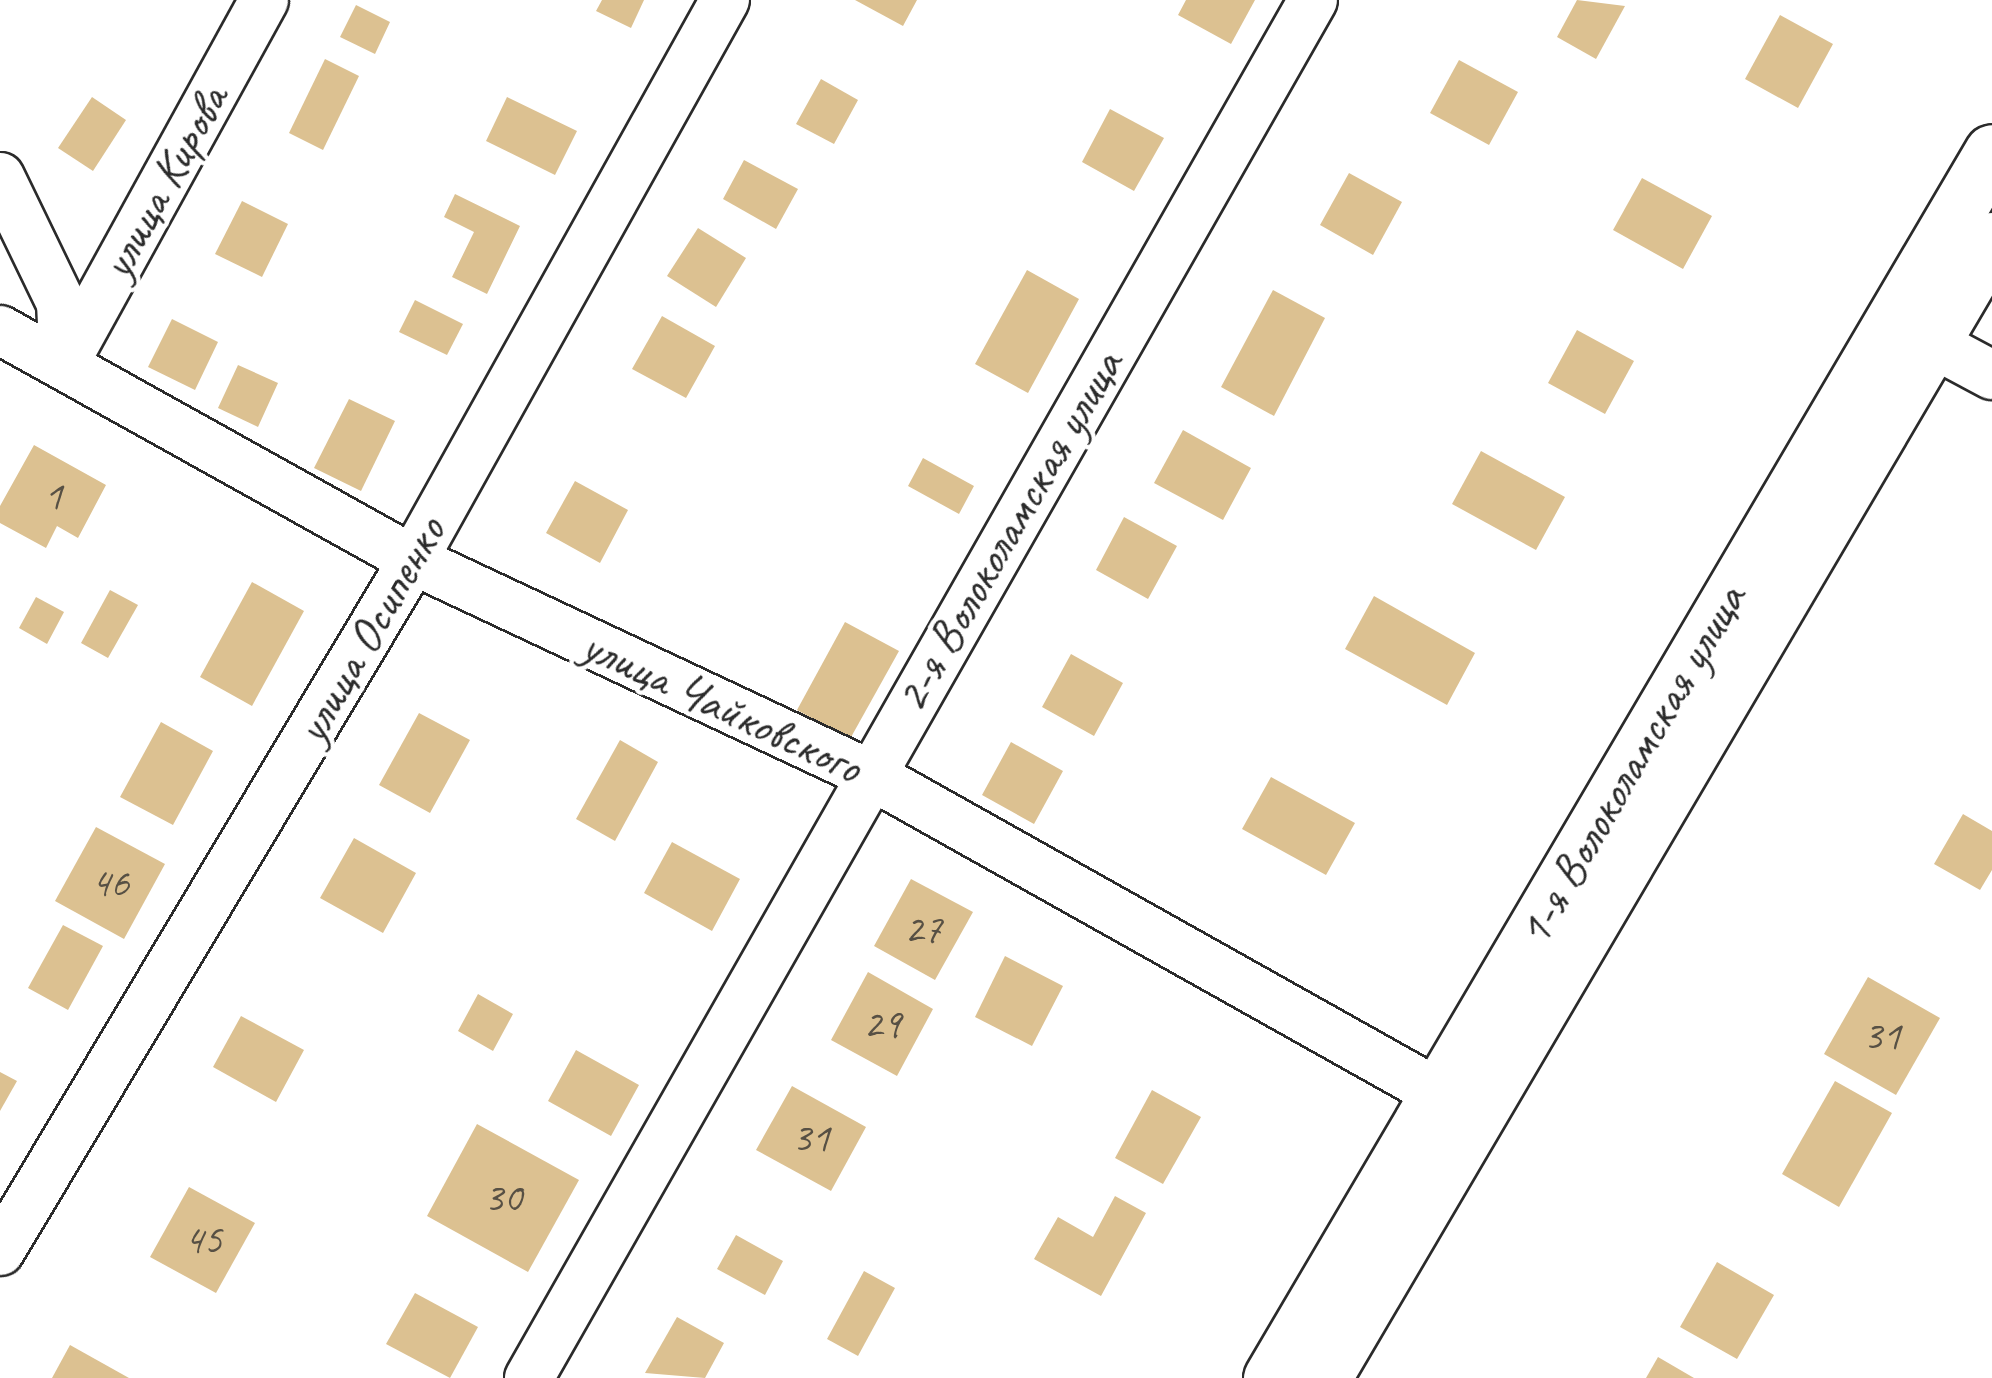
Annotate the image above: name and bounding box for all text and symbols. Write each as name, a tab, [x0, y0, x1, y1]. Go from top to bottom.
street label: улица Кирова	[88, 76, 240, 288]
street label: 2-я Волоколамская улица	[881, 339, 1135, 723]
house number: 1	[44, 471, 62, 521]
street label: улица Осипенко	[282, 506, 458, 754]
street label: 1-я Волоколамская улица	[1504, 573, 1758, 957]
street label: улица Чайковского	[573, 616, 871, 796]
house number: 46	[91, 858, 129, 908]
house number: 27	[904, 904, 942, 954]
house number: 29	[863, 999, 901, 1049]
house number: 31	[1863, 1011, 1901, 1061]
house number: 31	[792, 1113, 830, 1163]
house number: 30	[484, 1173, 522, 1223]
house number: 45	[184, 1215, 222, 1265]

